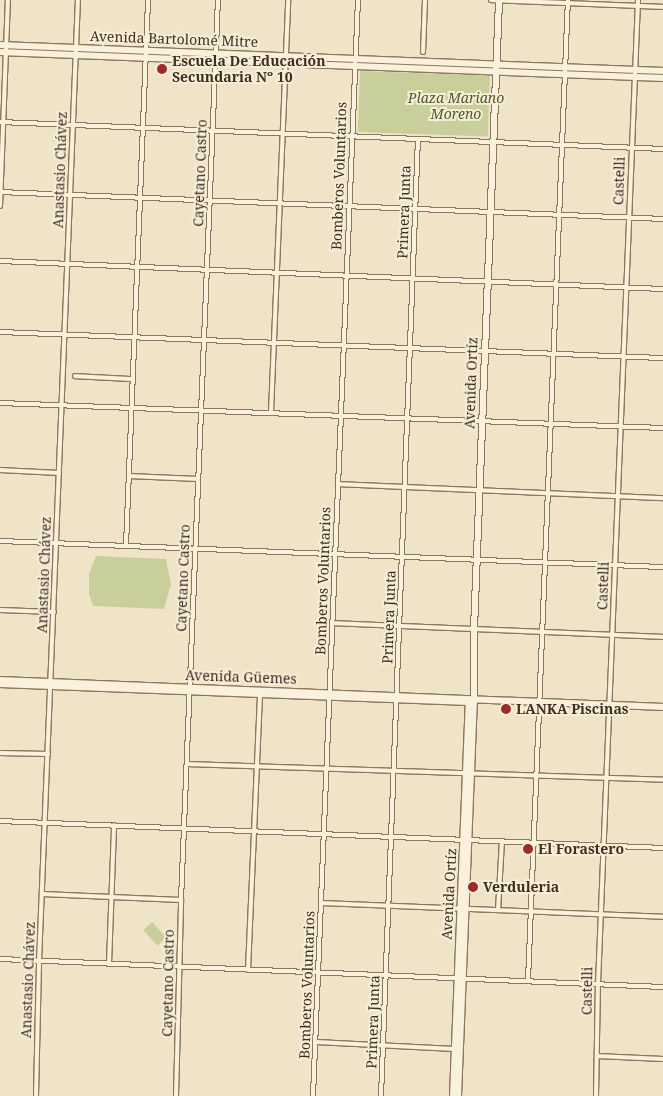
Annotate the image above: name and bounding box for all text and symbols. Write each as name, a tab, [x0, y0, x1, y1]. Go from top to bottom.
street label: Avenida Bartolomé Mitre	[90, 28, 258, 50]
place label: Escuela De Educación Secundaria Nº 10	[172, 53, 326, 85]
marker: Escuela De Educación Secundaria Nº 10	[156, 63, 168, 75]
park label: Plaza Mariano Moreno	[408, 90, 504, 122]
street label: Bomberos Voluntarios	[328, 102, 350, 250]
street label: Anastasio Chávez	[50, 111, 70, 229]
street label: Cayetano Castro	[190, 119, 210, 227]
street label: Castelli	[610, 157, 628, 205]
street label: Primera Junta	[394, 165, 414, 259]
street label: Avenida Ortíz	[461, 337, 481, 429]
street label: Bomberos Voluntarios	[312, 507, 334, 655]
street label: Anastasio Chávez	[34, 516, 54, 634]
street label: Cayetano Castro	[173, 524, 193, 632]
street label: Castelli	[594, 562, 612, 610]
street label: Primera Junta	[379, 570, 399, 664]
street label: Avenida Güemes	[185, 667, 297, 687]
place label: LANKA Piscinas	[516, 701, 629, 717]
marker: LANKA Piscinas	[500, 703, 512, 715]
place label: El Forastero	[538, 841, 624, 857]
marker: El Forastero	[522, 843, 534, 855]
street label: Avenida Ortíz	[438, 848, 460, 940]
place label: Verduleria	[483, 879, 559, 895]
marker: Verduleria	[467, 881, 479, 893]
street label: Bomberos Voluntarios	[296, 911, 318, 1059]
street label: Anastasio Chávez	[18, 921, 38, 1039]
street label: Cayetano Castro	[159, 929, 177, 1037]
street label: Castelli	[578, 967, 596, 1015]
street label: Primera Junta	[363, 975, 383, 1069]

